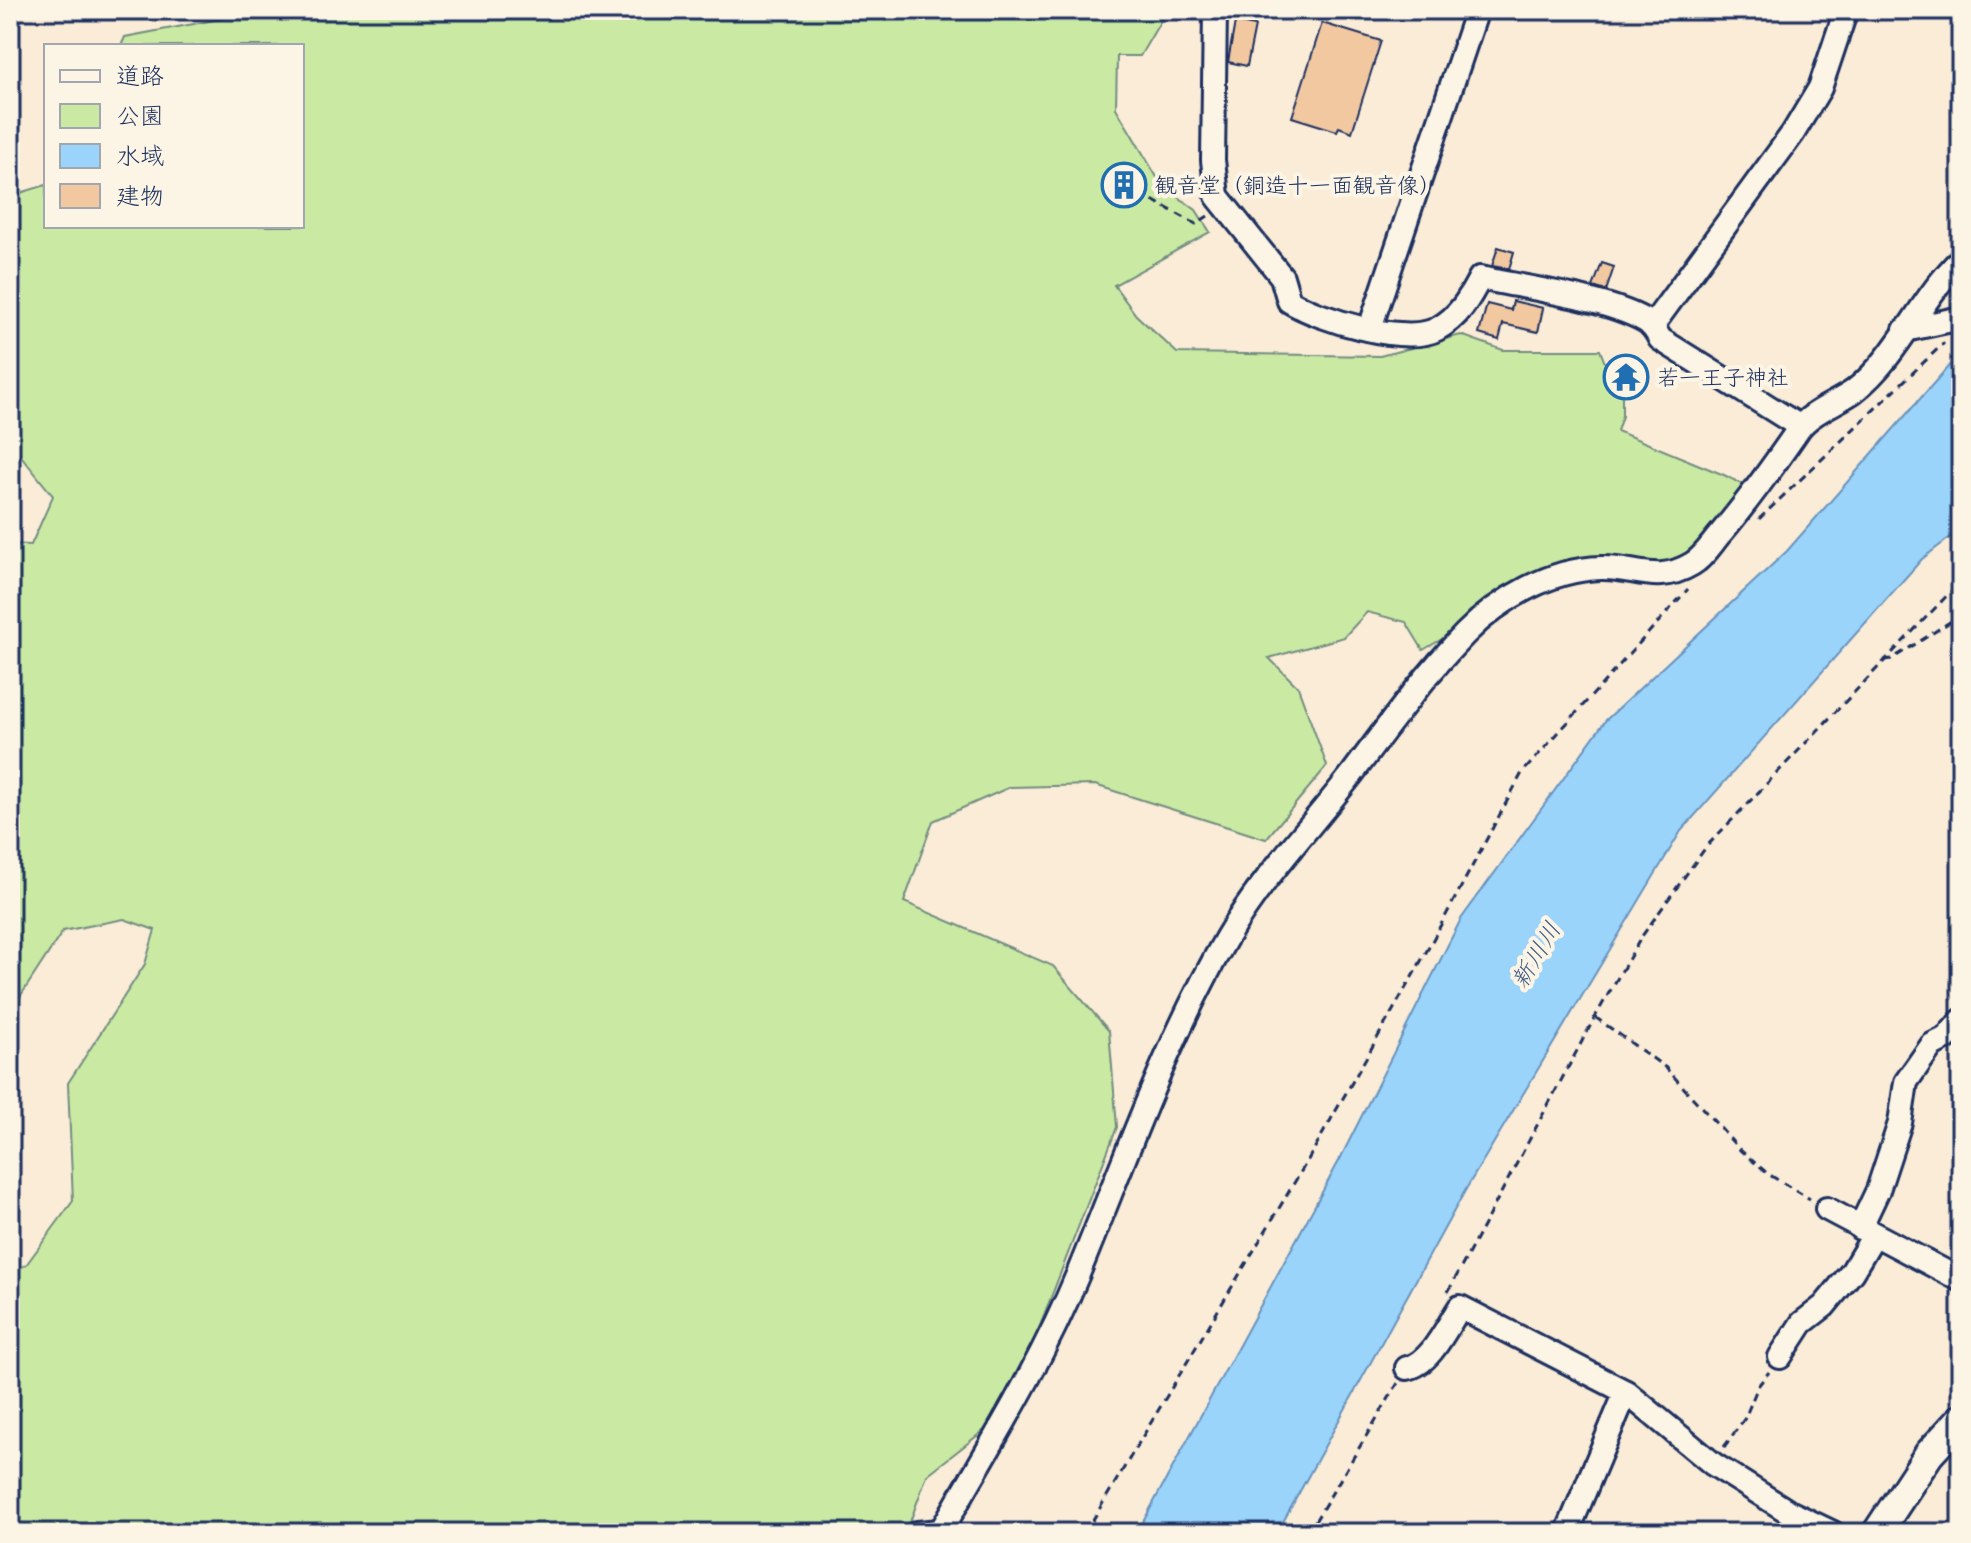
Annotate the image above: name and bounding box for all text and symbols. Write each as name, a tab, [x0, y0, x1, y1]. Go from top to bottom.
legend	[44, 44, 304, 228]
text: 道路	[116, 59, 164, 90]
text: 公園	[116, 99, 164, 130]
text: 水域	[116, 139, 164, 170]
building icon: 観音堂（銅造十一面観音像）	[1100, 161, 1148, 209]
place label: 観音堂（銅造十一面観音像）	[1155, 170, 1441, 199]
text: 建物	[116, 179, 164, 210]
temple icon: 若一王子神社	[1602, 353, 1650, 401]
place label: 若一王子神社	[1657, 362, 1789, 391]
water label: 新川川	[1503, 915, 1567, 993]

